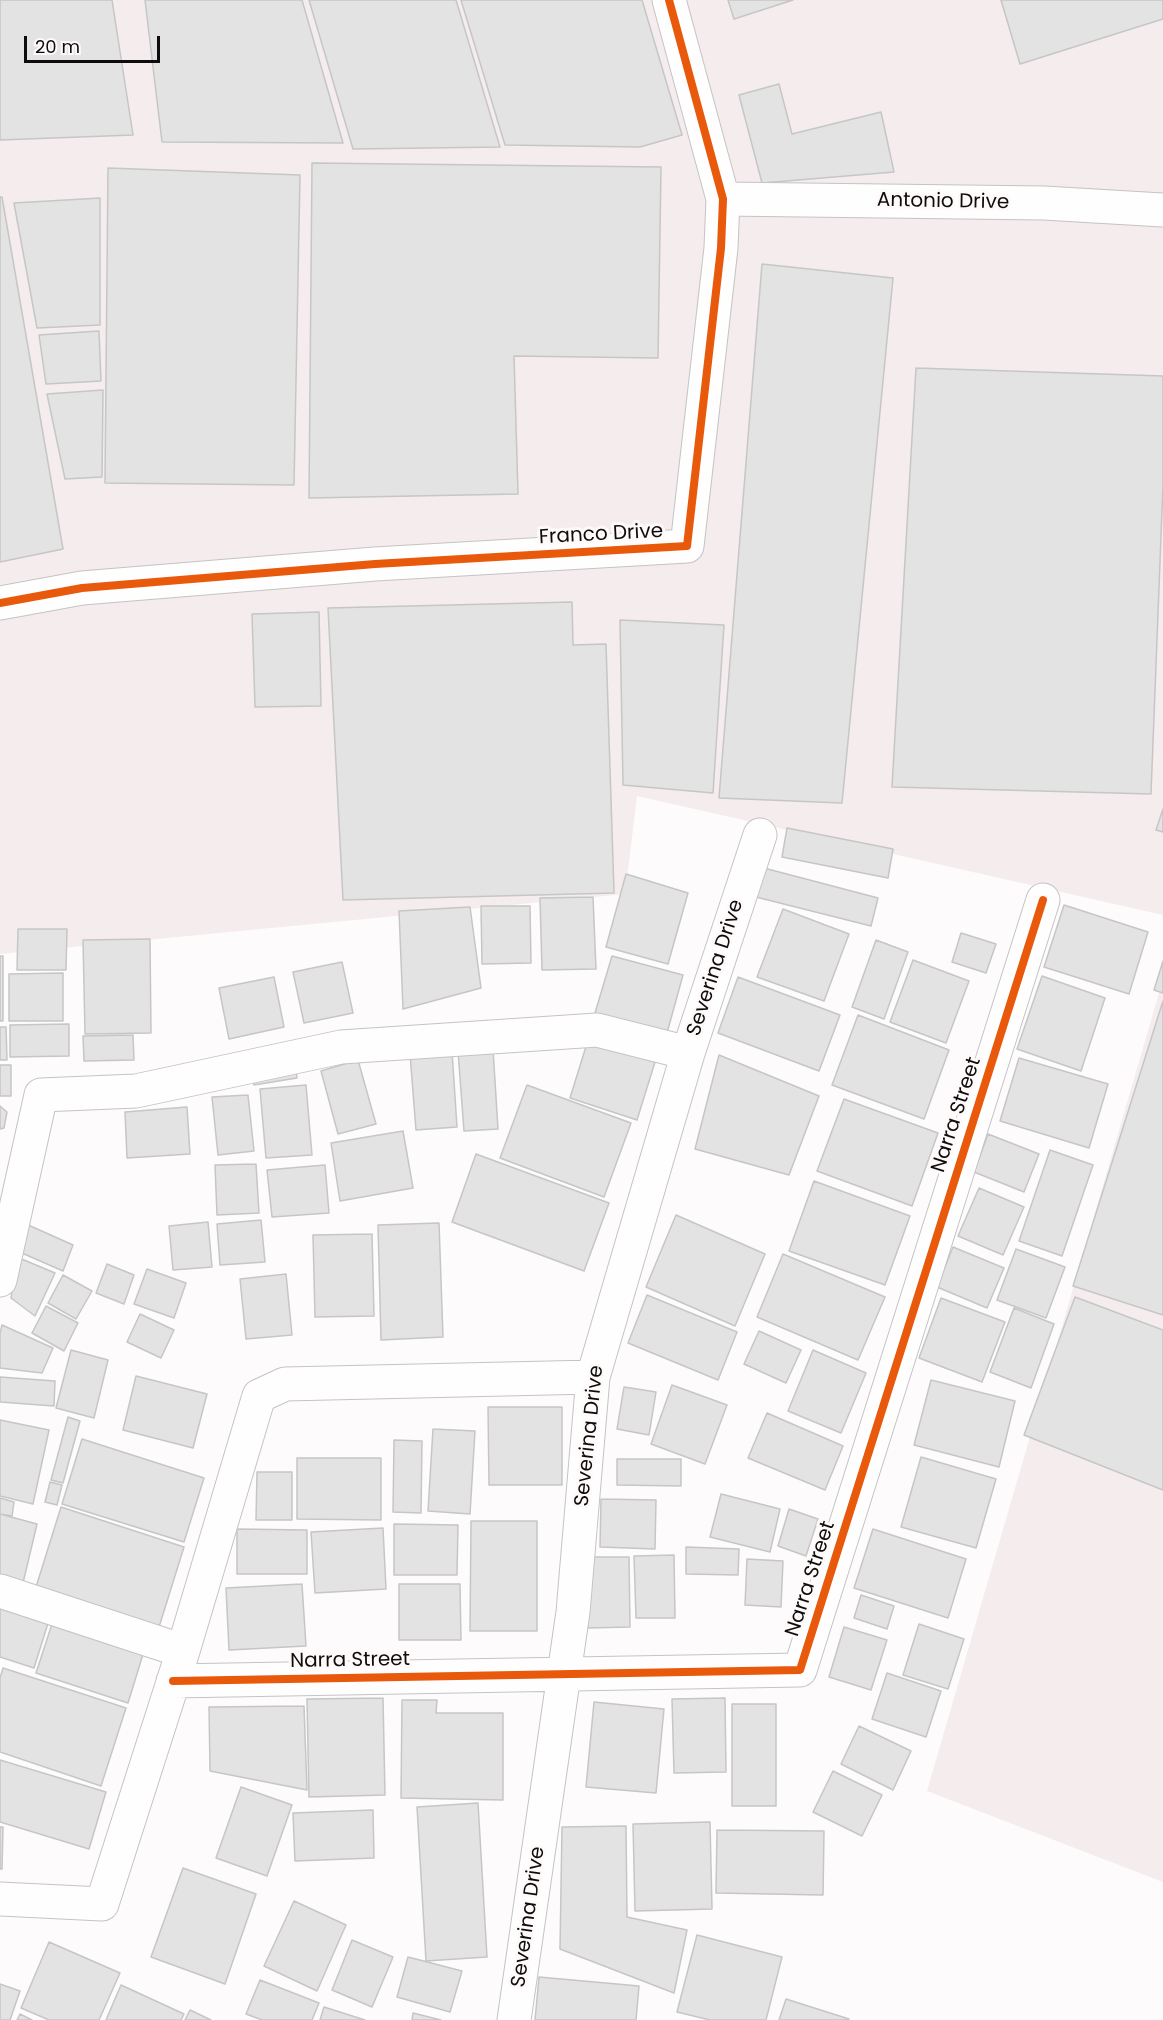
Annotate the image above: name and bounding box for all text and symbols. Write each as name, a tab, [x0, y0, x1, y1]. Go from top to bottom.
scale bar	[27, 24, 164, 62]
text: 20 m	[35, 34, 80, 59]
street label: Antonio Drive	[877, 189, 1009, 215]
street label: Franco Drive	[538, 520, 664, 550]
street label: Severina Drive	[683, 897, 749, 1039]
street label: Narra Street	[927, 1054, 987, 1176]
street label: Severina Drive	[571, 1364, 609, 1508]
street label: Narra Street	[781, 1518, 841, 1640]
street label: Narra Street	[290, 1648, 410, 1674]
street label: Severina Drive	[507, 1845, 551, 1989]

